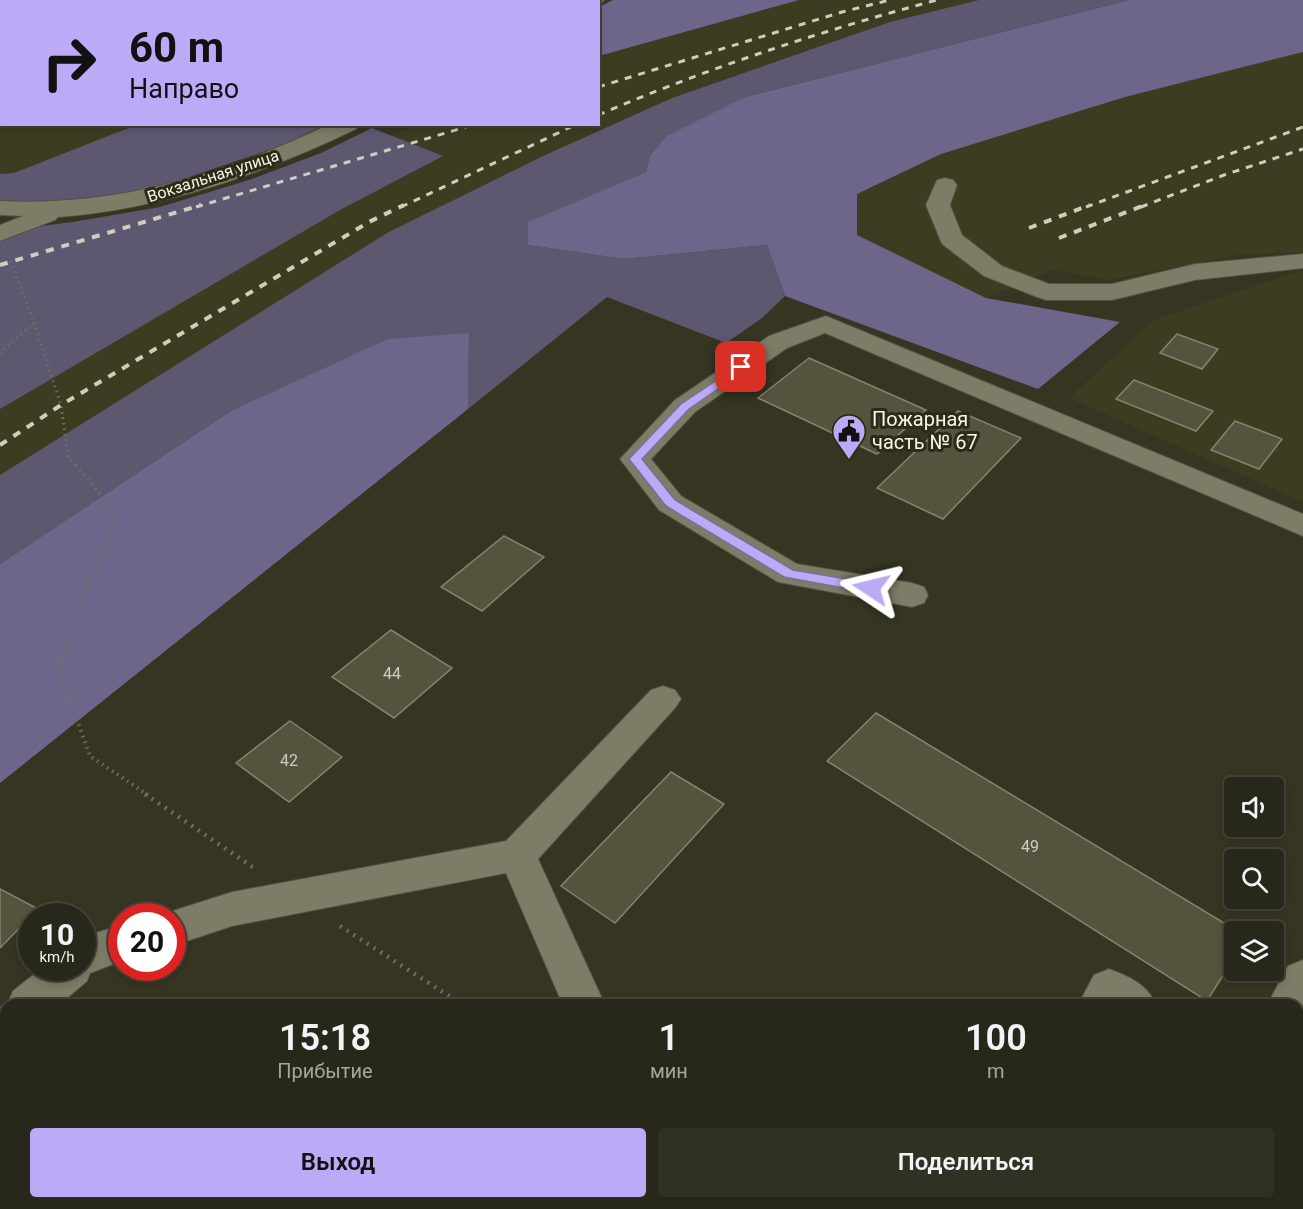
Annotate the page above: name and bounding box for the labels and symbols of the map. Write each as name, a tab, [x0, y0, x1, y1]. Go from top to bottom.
street label: Вокзальная улица	[145, 146, 281, 206]
pin	[715, 341, 766, 392]
place label: Пожарная часть № 67	[872, 407, 978, 454]
public building icon: Пожарная часть № 67	[831, 413, 867, 460]
position arrow	[839, 556, 903, 620]
house number: 44	[383, 664, 401, 683]
house number: 42	[280, 751, 298, 770]
house number: 49	[1021, 837, 1039, 856]
speed limit sign: 20	[108, 903, 186, 981]

